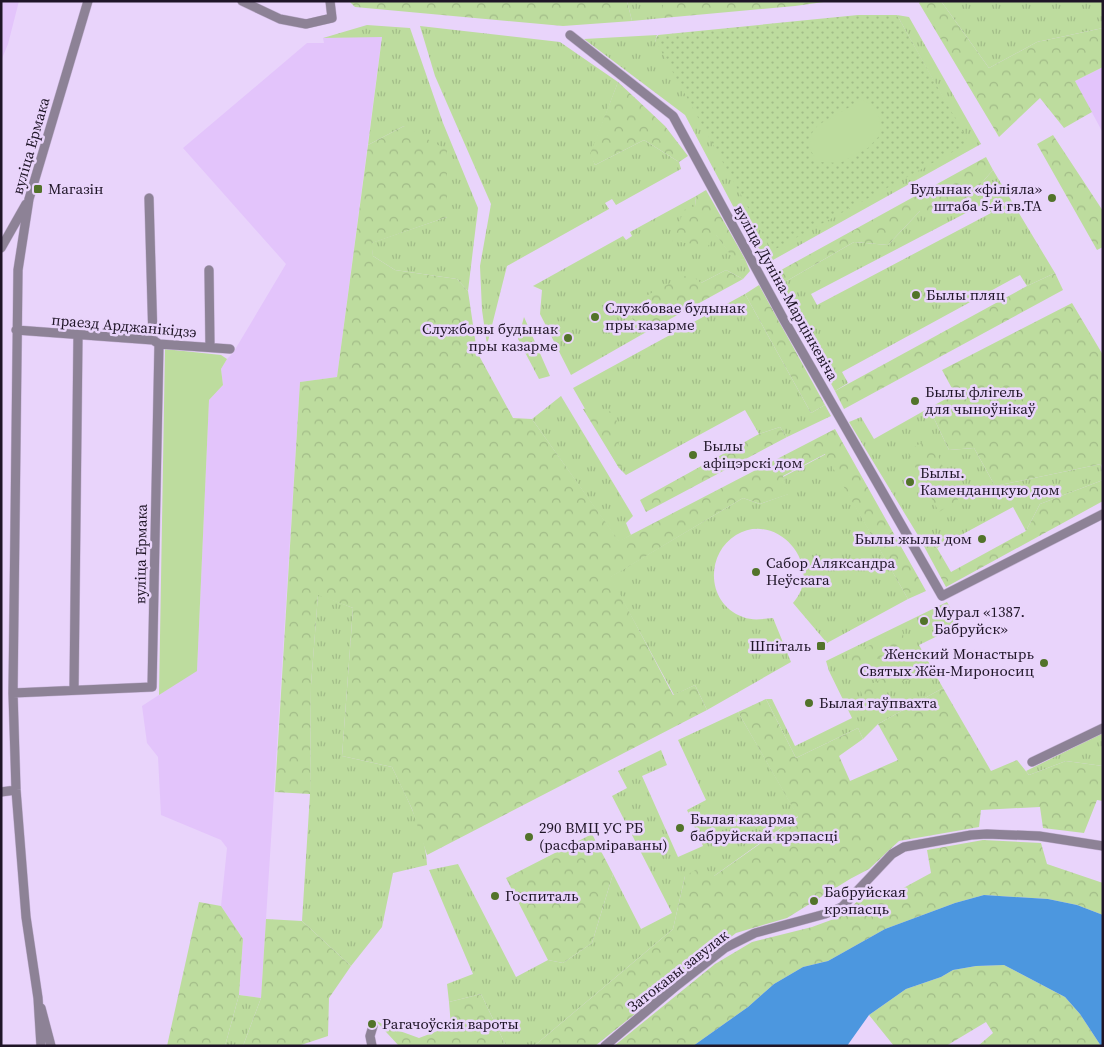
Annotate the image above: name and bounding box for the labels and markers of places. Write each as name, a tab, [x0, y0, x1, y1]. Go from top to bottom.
place label: Магазін	[48, 178, 104, 199]
place label: Будынак «філіяла» штаба 5-й гв.ТА	[910, 178, 1042, 216]
marker: Магазін	[32, 183, 44, 195]
marker: Будынак «філіяла» штаба 5-й гв.ТА	[1046, 192, 1058, 204]
place label: Былы пляц	[926, 284, 1005, 305]
marker: Былы пляц	[910, 289, 922, 301]
place label: Службовае будынак пры казарме	[605, 297, 746, 335]
marker: Службовае будынак пры казарме	[589, 311, 601, 323]
place label: Службовы будынак пры казарме	[422, 318, 559, 356]
marker: Службовы будынак пры казарме	[562, 332, 574, 344]
place label: Былы флігель для чыноўнікаў	[925, 381, 1036, 419]
marker: Былы флігель для чыноўнікаў	[909, 395, 921, 407]
place label: Былы афіцэрскі дом	[703, 435, 803, 473]
marker: Былы афіцэрскі дом	[687, 449, 699, 461]
place label: Былы. Каменданцкую дом	[920, 462, 1060, 500]
marker: Былы. Каменданцкую дом	[904, 476, 916, 488]
place label: Былы жылы дом	[854, 528, 972, 549]
marker: Былы жылы дом	[976, 533, 988, 545]
place label: Сабор Аляксандра Неўскага	[766, 552, 895, 590]
marker: Сабор Аляксандра Неўскага	[750, 566, 762, 578]
place label: Мурал «1387. Бабруйск»	[934, 601, 1025, 639]
marker: Мурал «1387. Бабруйск»	[918, 615, 930, 627]
place label: Шпіталь	[750, 635, 811, 656]
marker: Шпіталь	[815, 640, 827, 652]
place label: Женский Монастырь Святых Жён-Мироносиц	[859, 643, 1034, 681]
marker: Женский Монастырь Святых Жён-Мироносиц	[1038, 657, 1050, 669]
place label: Былая гаўпвахта	[819, 692, 937, 713]
marker: Былая гаўпвахта	[803, 697, 815, 709]
place label: Былая казарма бабруйскай крэпасці	[690, 808, 838, 846]
place label: 290 ВМЦ УС РБ (расфарміраваны)	[539, 817, 668, 855]
marker: Былая казарма бабруйскай крэпасці	[674, 822, 686, 834]
marker: 290 ВМЦ УС РБ (расфарміраваны)	[523, 831, 535, 843]
place label: Бабруйская крэпасць	[824, 881, 906, 919]
place label: Госпиталь	[505, 885, 579, 906]
marker: Госпиталь	[489, 890, 501, 902]
marker: Бабруйская крэпасць	[808, 895, 820, 907]
place label: Рагачоўскія вароты	[382, 1013, 519, 1034]
marker: Рагачоўскія вароты	[366, 1018, 378, 1030]

